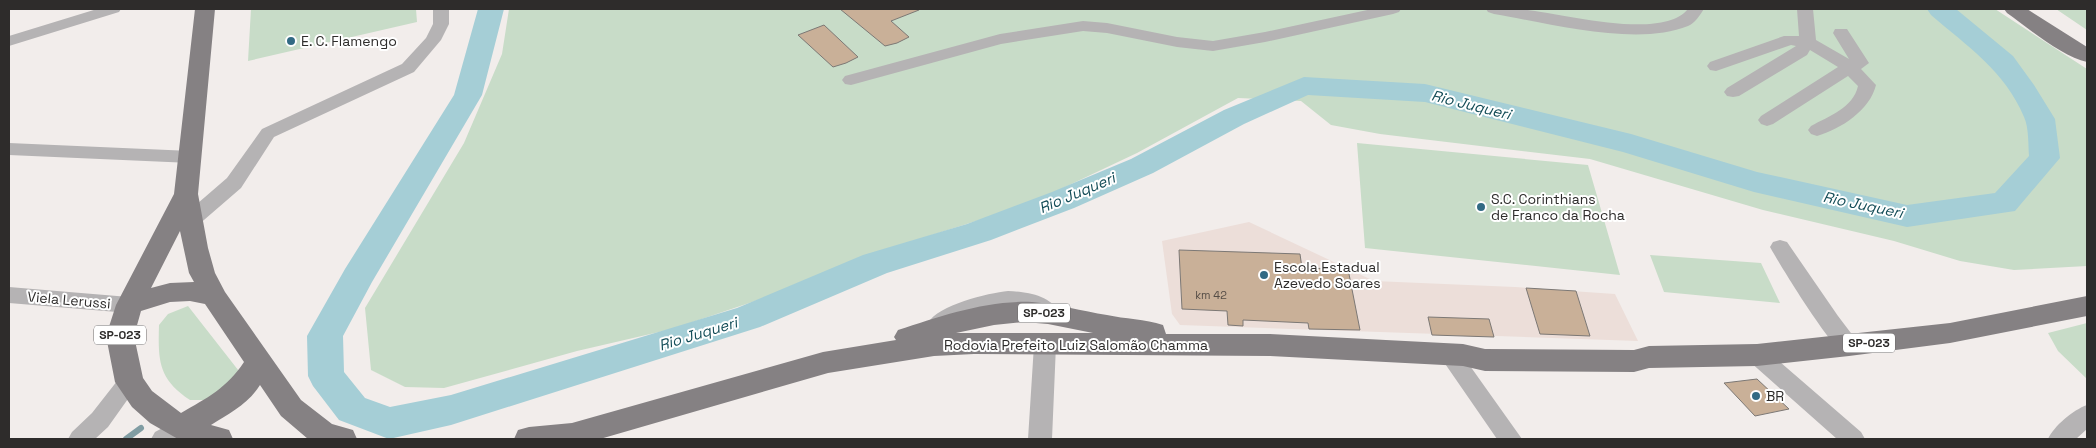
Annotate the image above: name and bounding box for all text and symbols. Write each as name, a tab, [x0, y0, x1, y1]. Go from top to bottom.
place label: E. C. Flamengo	[301, 32, 397, 50]
marker: E. C. Flamengo	[285, 35, 297, 47]
water label: Rio Juqueri	[1430, 85, 1515, 124]
water label: Rio Juqueri	[1036, 167, 1120, 217]
water label: Rio Juqueri	[1821, 187, 1907, 223]
place label: S.C. Corinthians de Franco da Rocha	[1491, 190, 1625, 224]
marker: S.C. Corinthians de Franco da Rocha	[1475, 201, 1487, 213]
place label: Escola Estadual Azevedo Soares	[1274, 258, 1381, 292]
marker: Escola Estadual Azevedo Soares	[1258, 269, 1270, 281]
street label: Viela Lerussi	[27, 287, 111, 313]
house number: km 42	[1195, 288, 1227, 302]
road number: SP-023	[1018, 304, 1070, 322]
water label: Rio Juqueri	[656, 312, 742, 354]
road number: SP-023	[94, 326, 146, 344]
road number: SP-023	[1843, 333, 1895, 352]
street label: Rodovia Prefeito Luiz Salomão Chamma	[944, 336, 1208, 354]
place label: BR	[1766, 387, 1784, 405]
marker: BR	[1750, 390, 1762, 402]

